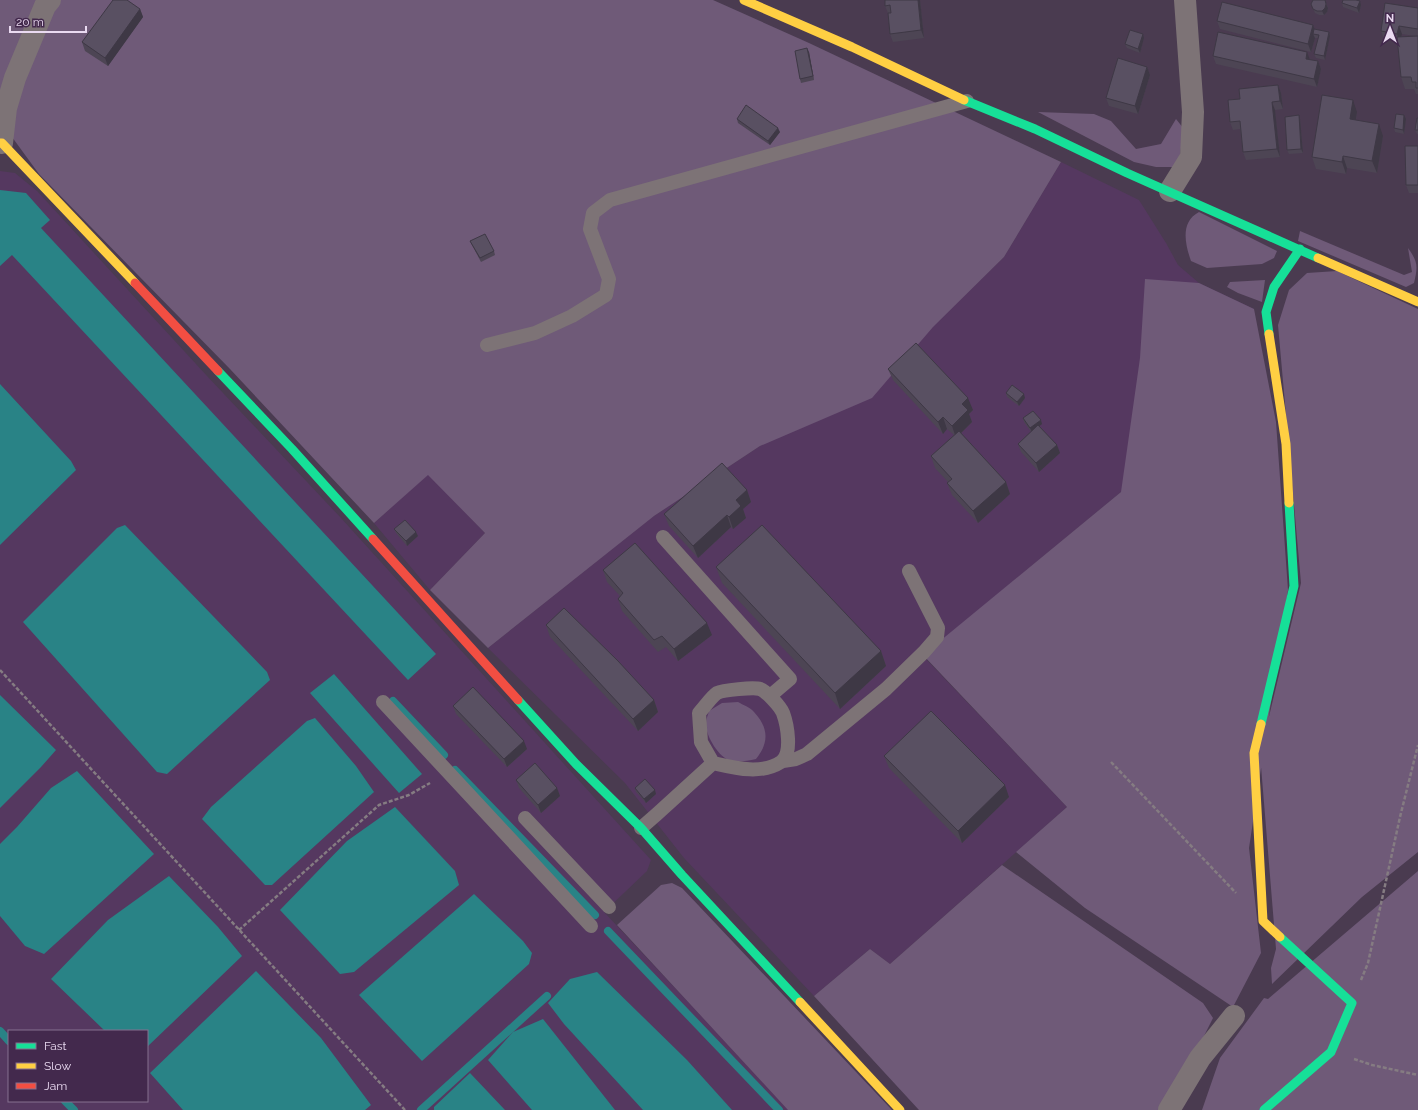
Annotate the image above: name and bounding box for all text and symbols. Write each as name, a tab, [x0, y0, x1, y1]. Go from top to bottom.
scale bar	[10, 8, 86, 34]
north arrow	[1370, 8, 1410, 48]
text: N	[1386, 12, 1394, 25]
text: 20 m	[16, 15, 44, 29]
legend	[8, 1030, 148, 1102]
text: Fast	[44, 1039, 67, 1053]
text: Slow	[44, 1059, 71, 1073]
text: Jam	[44, 1079, 67, 1093]

